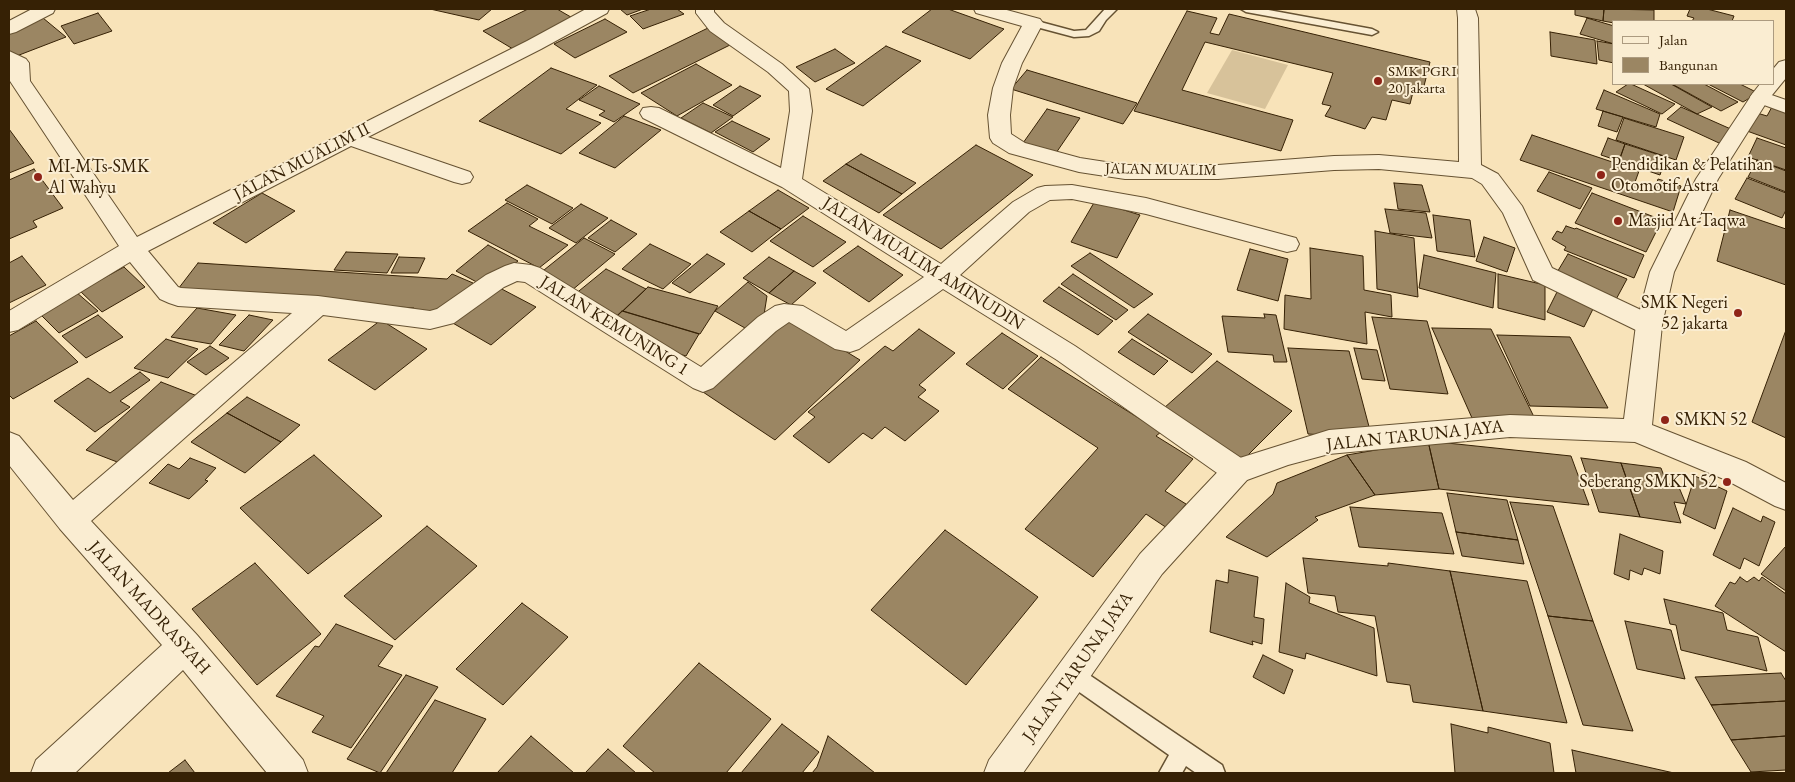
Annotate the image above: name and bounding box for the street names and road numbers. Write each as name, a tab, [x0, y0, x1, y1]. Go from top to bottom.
street label: JALAN MUALIM II	[230, 118, 374, 206]
street label: JALAN MUALIM	[1105, 160, 1217, 180]
street label: JALAN MUALIM AMINUDIN	[818, 193, 1028, 335]
street label: JALAN KEMUNING 1	[536, 271, 692, 381]
street label: JALAN TARUNA JAYA	[1325, 416, 1505, 456]
street label: JALAN MADRASYAH	[83, 537, 215, 679]
street label: JALAN TARUNA JAYA	[1018, 588, 1138, 746]

